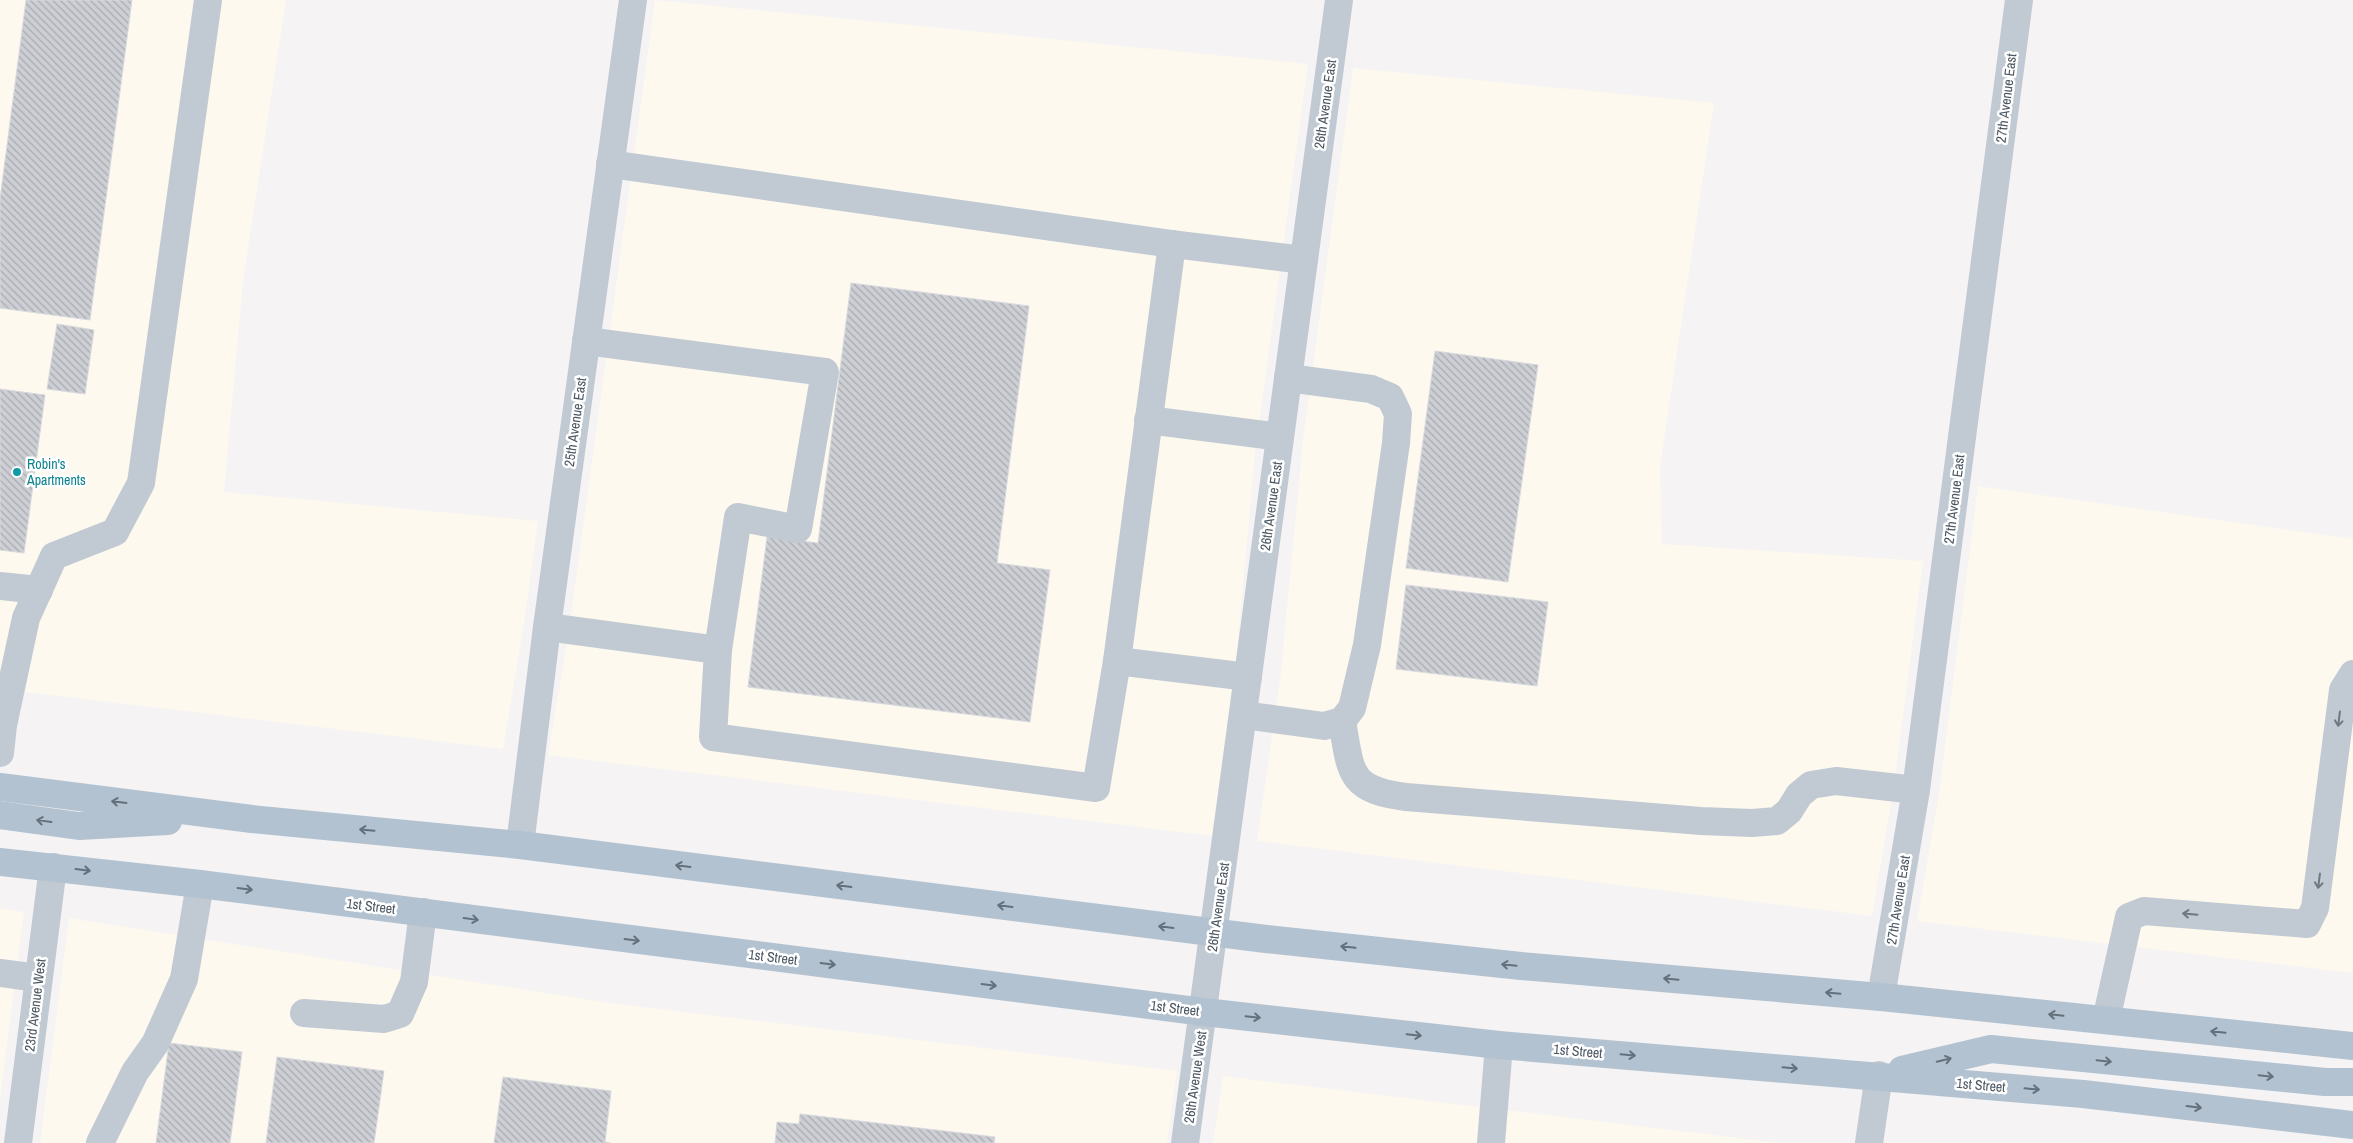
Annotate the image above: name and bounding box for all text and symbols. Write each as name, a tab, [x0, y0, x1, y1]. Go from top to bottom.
street label: 27th Avenue East	[1992, 52, 2020, 144]
street label: 26th Avenue East	[1310, 58, 1340, 150]
street label: 25th Avenue East	[560, 376, 590, 468]
street label: 27th Avenue East	[1940, 453, 1968, 545]
place label: Robin's Apartments	[26, 455, 86, 489]
street label: 26th Avenue East	[1256, 460, 1286, 552]
marker: Robin's Apartments	[11, 466, 23, 478]
one-way arrow	[2334, 711, 2344, 727]
one-way arrow	[111, 797, 127, 807]
one-way arrow	[36, 816, 52, 826]
one-way arrow	[360, 826, 376, 835]
street label: 27th Avenue East	[1882, 854, 1914, 946]
one-way arrow	[675, 861, 691, 871]
street label: 26th Avenue East	[1203, 861, 1233, 953]
one-way arrow	[75, 865, 91, 875]
one-way arrow	[2313, 872, 2323, 888]
one-way arrow	[836, 881, 852, 891]
one-way arrow	[236, 885, 252, 895]
street label: 1st Street	[346, 894, 396, 918]
one-way arrow	[997, 901, 1013, 911]
one-way arrow	[2182, 910, 2198, 919]
one-way arrow	[463, 914, 479, 924]
one-way arrow	[1159, 922, 1175, 932]
one-way arrow	[624, 935, 640, 945]
one-way arrow	[1340, 942, 1356, 952]
street label: 1st Street	[748, 945, 798, 969]
street label: 23rd Avenue West	[20, 958, 50, 1052]
one-way arrow	[820, 959, 836, 969]
one-way arrow	[1501, 960, 1517, 970]
one-way arrow	[1663, 974, 1679, 984]
one-way arrow	[981, 980, 997, 990]
one-way arrow	[1825, 988, 1841, 998]
street label: 1st Street	[1150, 996, 1200, 1020]
one-way arrow	[2048, 1010, 2064, 1020]
one-way arrow	[1244, 1012, 1260, 1022]
one-way arrow	[2210, 1027, 2226, 1037]
street label: 26th Avenue West	[1180, 1030, 1210, 1124]
one-way arrow	[1406, 1030, 1422, 1040]
street label: 1st Street	[1553, 1040, 1603, 1062]
one-way arrow	[1620, 1051, 1636, 1060]
one-way arrow	[1935, 1055, 1951, 1064]
one-way arrow	[2096, 1056, 2112, 1066]
one-way arrow	[1782, 1063, 1798, 1073]
one-way arrow	[2258, 1072, 2274, 1081]
street label: 1st Street	[1956, 1074, 2006, 1096]
one-way arrow	[2024, 1084, 2040, 1094]
one-way arrow	[2185, 1102, 2201, 1112]

